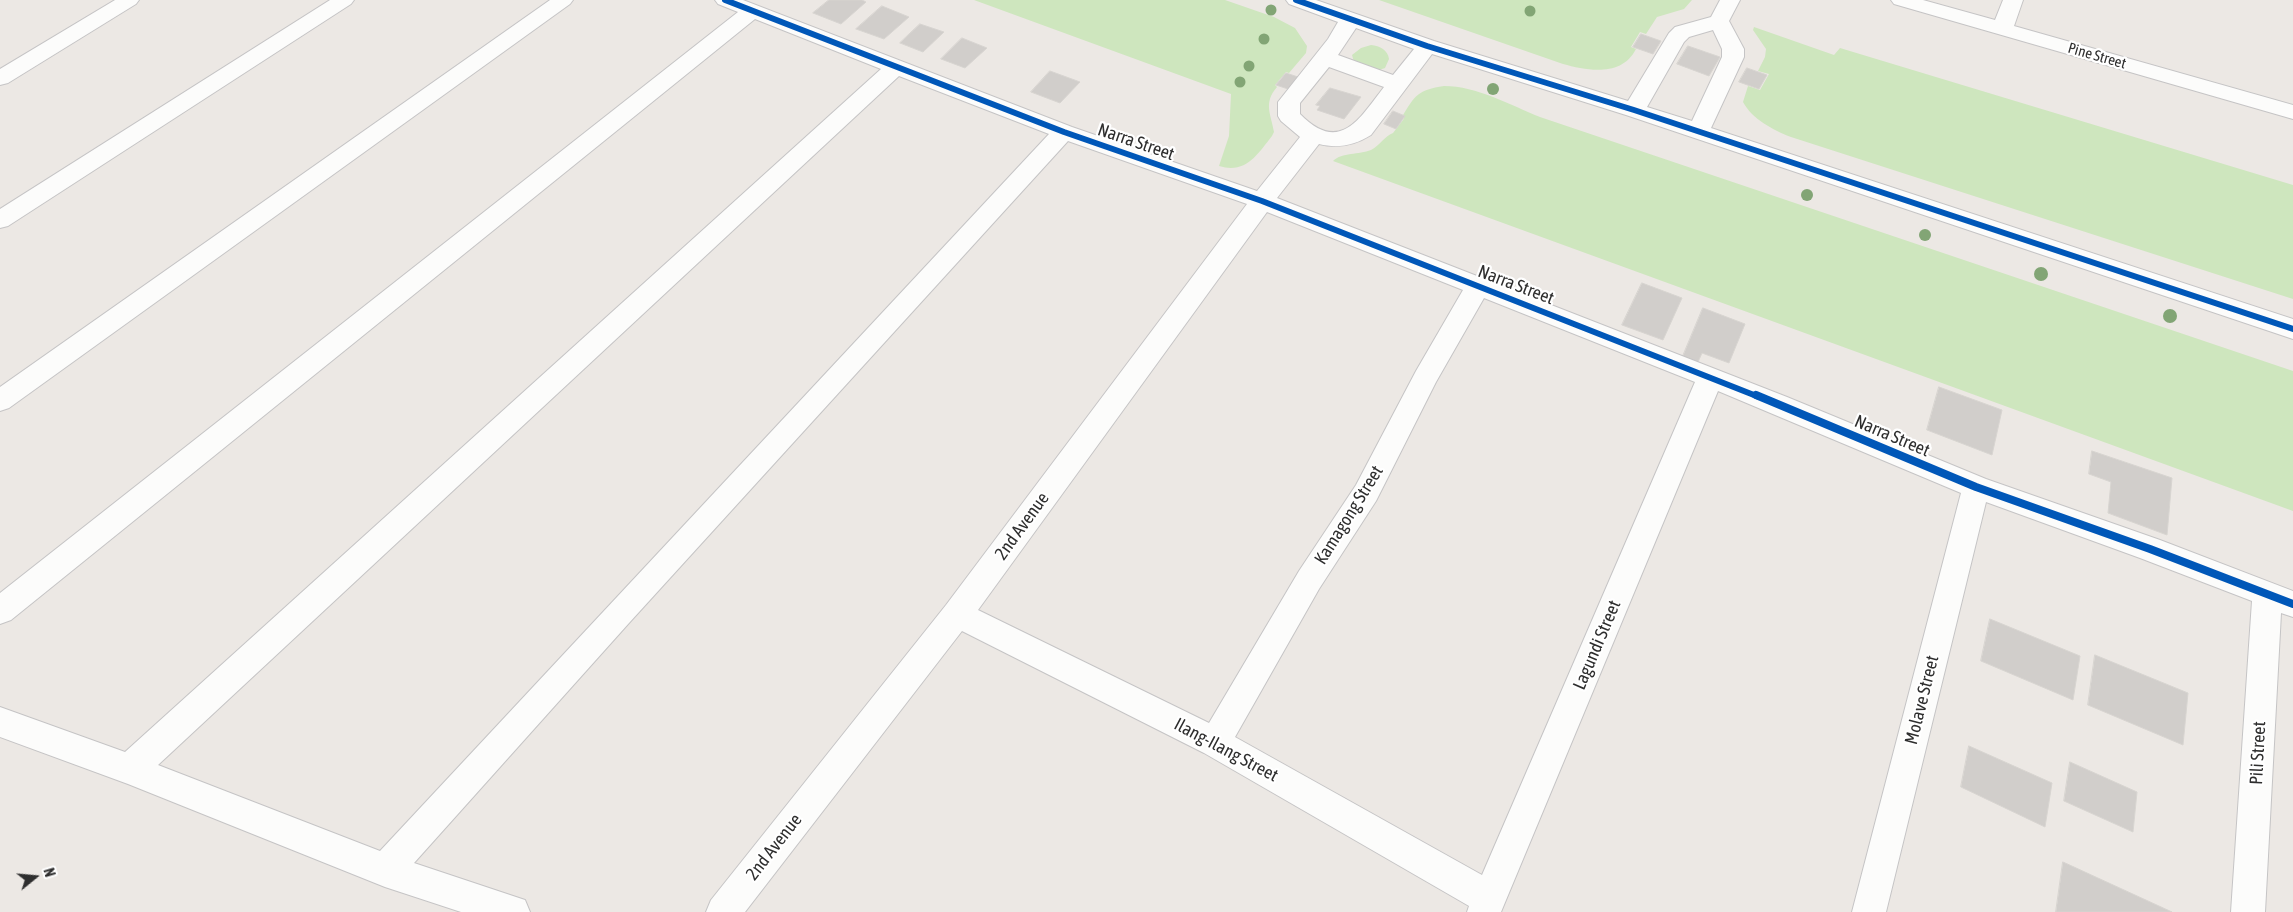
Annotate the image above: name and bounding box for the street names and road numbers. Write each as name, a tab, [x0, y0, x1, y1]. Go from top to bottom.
street label: Pine Street	[2066, 39, 2128, 73]
street label: Narra Street	[1095, 119, 1177, 165]
street label: Narra Street	[1475, 261, 1557, 309]
street label: Narra Street	[1851, 411, 1933, 461]
street label: Kamagong Street	[1310, 462, 1388, 568]
street label: 2nd Avenue	[990, 488, 1054, 564]
street label: Lagundi Street	[1568, 597, 1626, 693]
street label: Molave Street	[1901, 653, 1943, 747]
street label: Ilang-Ilang Street	[1170, 714, 1282, 786]
street label: Pili Street	[2246, 721, 2270, 785]
street label: 2nd Avenue	[741, 810, 807, 884]

